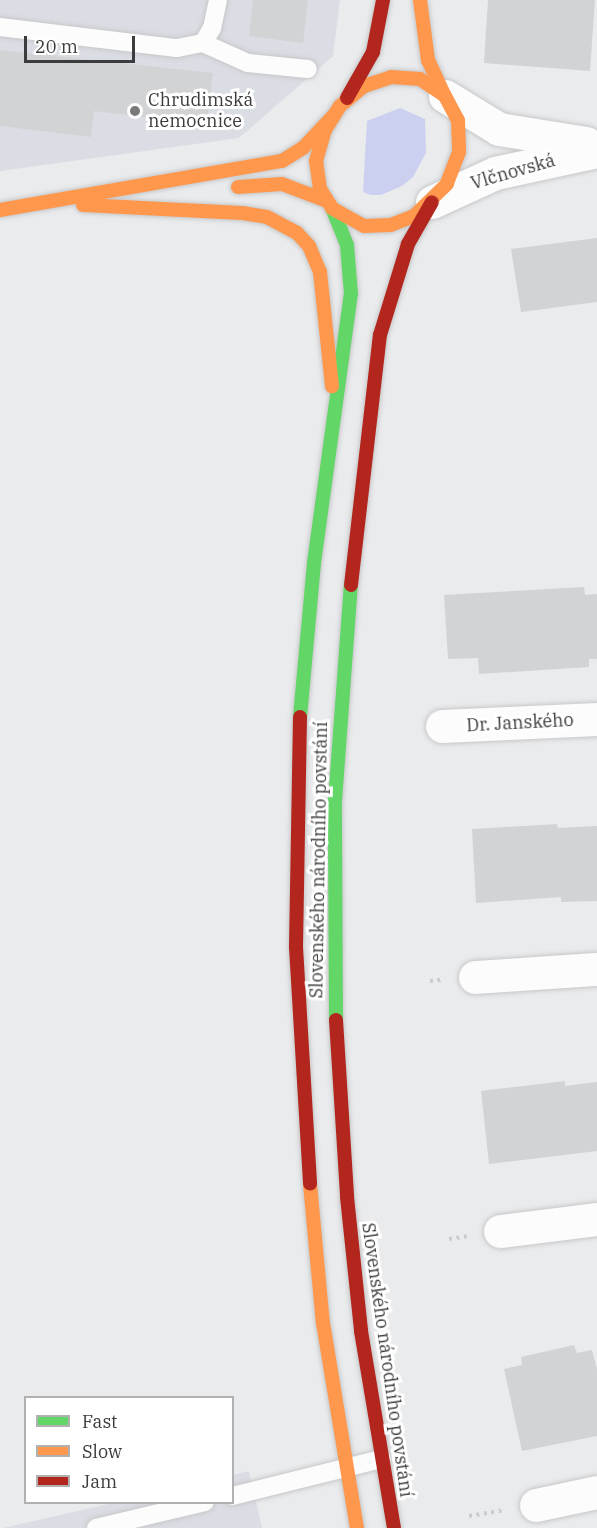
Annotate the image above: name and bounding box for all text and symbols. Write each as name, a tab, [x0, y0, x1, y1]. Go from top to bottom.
scale bar	[27, 24, 138, 62]
text: 20 m	[35, 35, 78, 58]
place label: Chrudimská nemocnice	[148, 90, 253, 132]
marker: Chrudimská nemocnice	[126, 102, 144, 120]
street label: Vlčnovská	[468, 150, 558, 194]
street label: Dr. Janského	[466, 709, 574, 737]
street label: Slovenského národního povstání	[306, 721, 332, 999]
street label: Slovenského národního povstání	[357, 1221, 417, 1499]
legend	[24, 1396, 234, 1504]
text: Fast	[82, 1410, 117, 1433]
text: Slow	[82, 1440, 122, 1463]
text: Jam	[82, 1470, 117, 1493]

